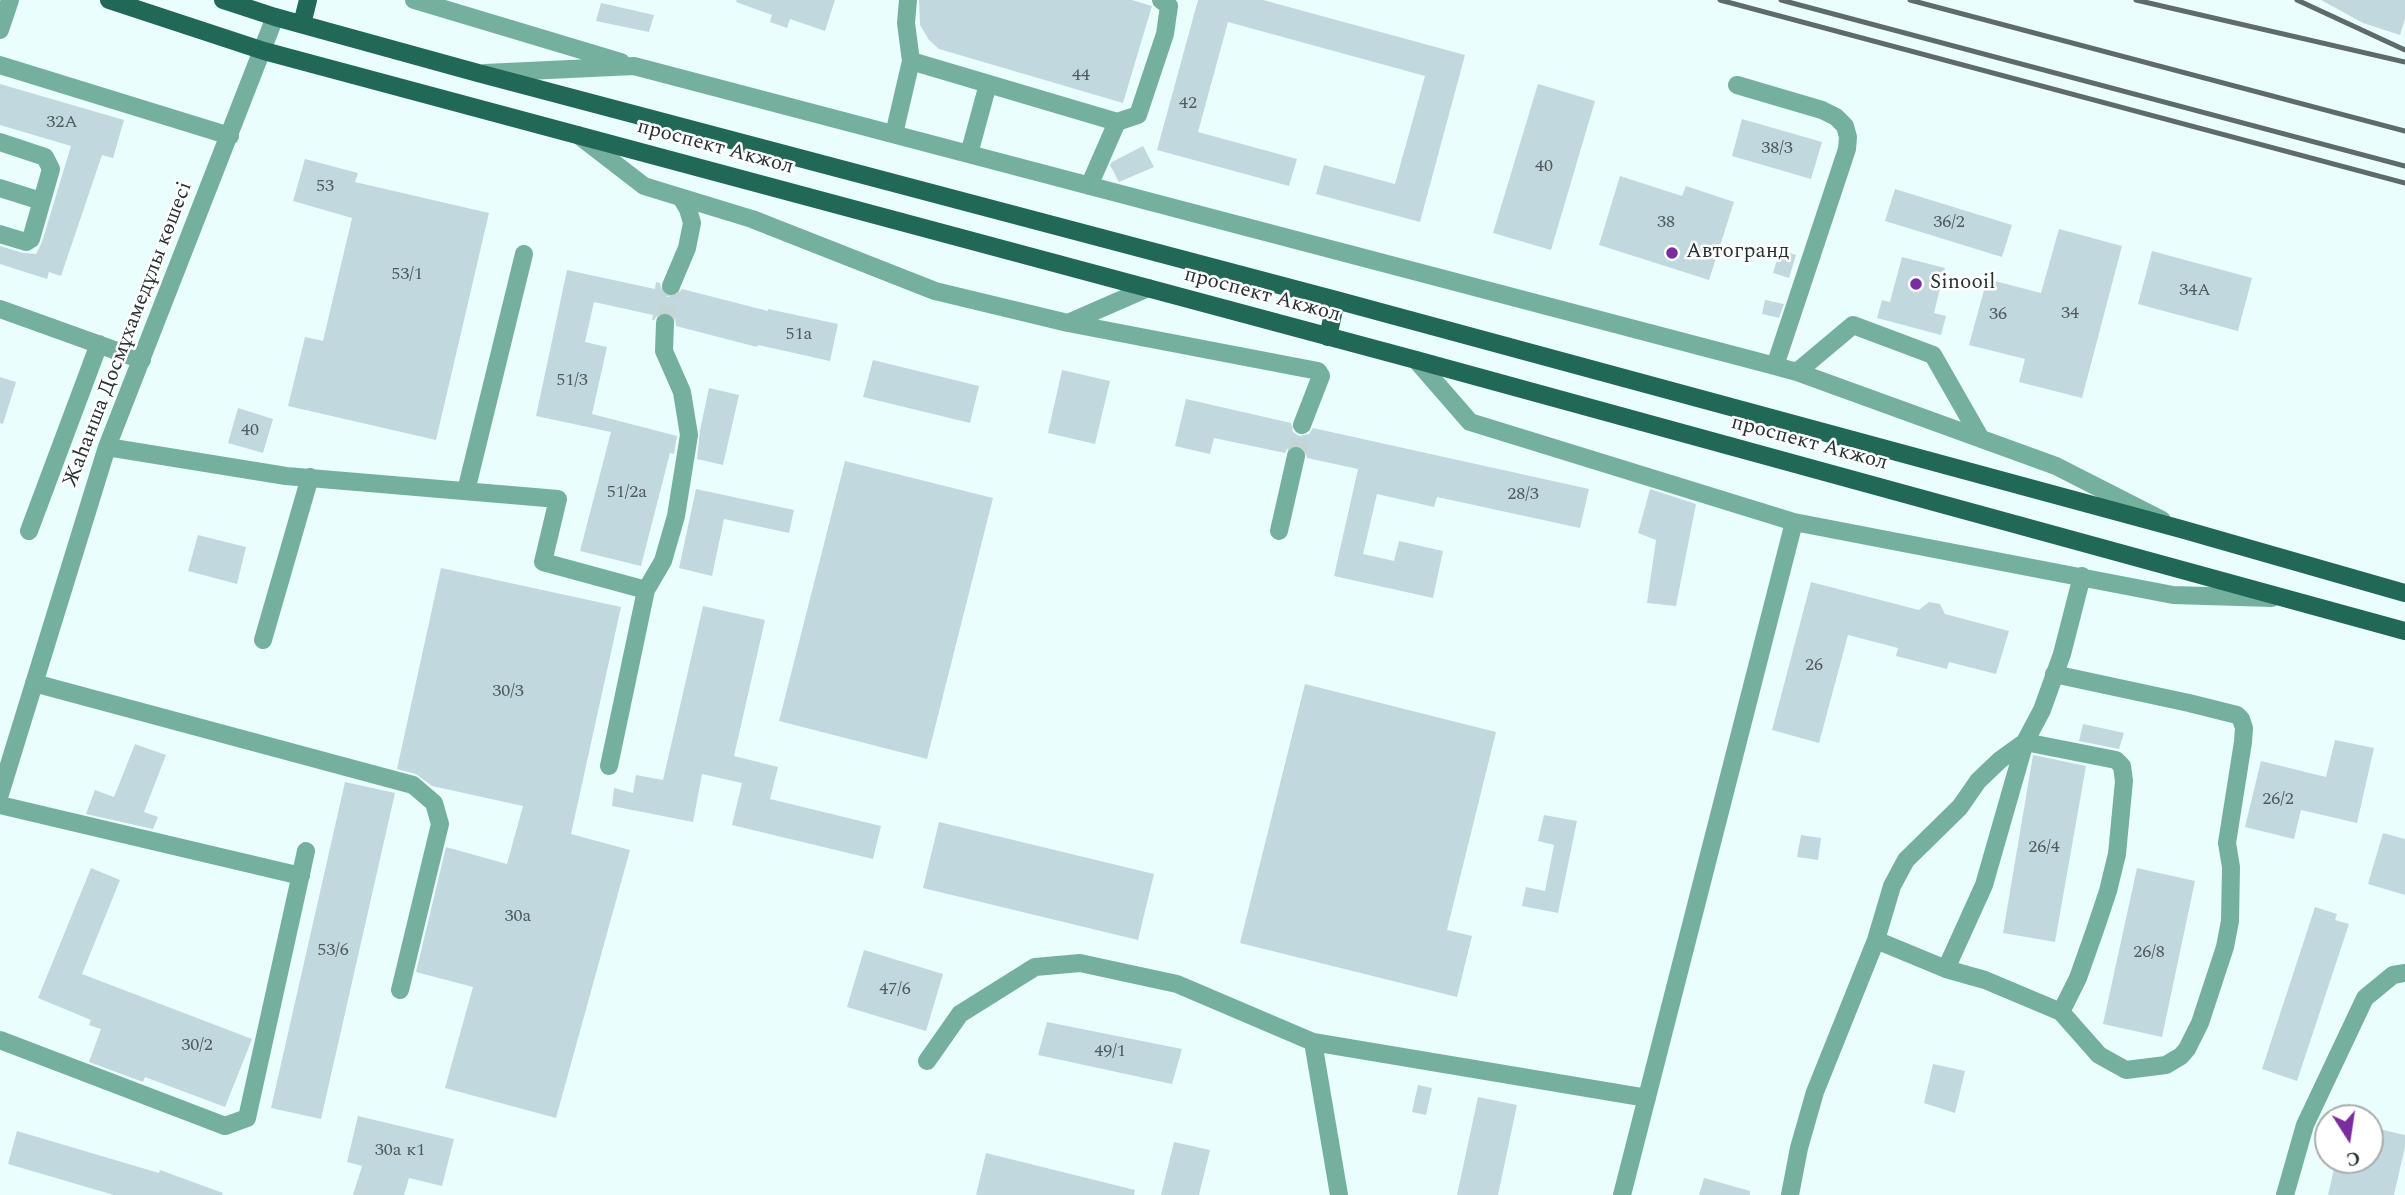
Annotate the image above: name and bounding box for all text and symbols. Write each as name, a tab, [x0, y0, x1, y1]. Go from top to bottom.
house number: 44	[1072, 65, 1090, 87]
house number: 42	[1179, 93, 1197, 115]
house number: 32А	[46, 112, 78, 134]
street label: проспект Акжол	[634, 115, 796, 181]
house number: 38/3	[1761, 138, 1793, 160]
house number: 40	[1535, 156, 1553, 178]
house number: 53	[316, 176, 334, 198]
street label: Жаһанша Досмұхамедұлы көшесі	[59, 179, 199, 491]
house number: 38	[1657, 212, 1675, 234]
house number: 36/2	[1933, 212, 1965, 234]
place label: Автогранд	[1686, 240, 1789, 266]
marker: Автогранд	[1664, 245, 1680, 261]
street label: проспект Акжол	[1181, 263, 1343, 329]
house number: 53/1	[391, 264, 423, 286]
place label: Sinooil	[1930, 271, 1995, 297]
marker: Sinooil	[1908, 276, 1924, 292]
house number: 34А	[2179, 280, 2211, 302]
house number: 34	[2061, 303, 2079, 325]
house number: 36	[1989, 304, 2007, 326]
house number: 51а	[786, 324, 812, 346]
house number: 51/3	[556, 370, 588, 392]
street label: проспект Акжол	[1728, 411, 1890, 477]
house number: 40	[241, 420, 259, 442]
house number: 51/2а	[607, 482, 647, 504]
house number: 28/3	[1507, 484, 1539, 506]
house number: 26	[1805, 655, 1823, 677]
house number: 30/3	[492, 681, 524, 703]
house number: 26/2	[2262, 789, 2294, 811]
house number: 26/4	[2028, 837, 2060, 859]
house number: 30а	[505, 906, 531, 928]
house number: 53/6	[317, 940, 349, 962]
house number: 26/8	[2133, 942, 2165, 964]
house number: 47/6	[879, 979, 911, 1001]
house number: 30/2	[181, 1035, 213, 1057]
house number: 49/1	[1094, 1041, 1126, 1063]
north arrow	[2314, 1104, 2384, 1174]
house number: 30а к1	[375, 1140, 425, 1162]
text: С	[2343, 1142, 2363, 1174]

